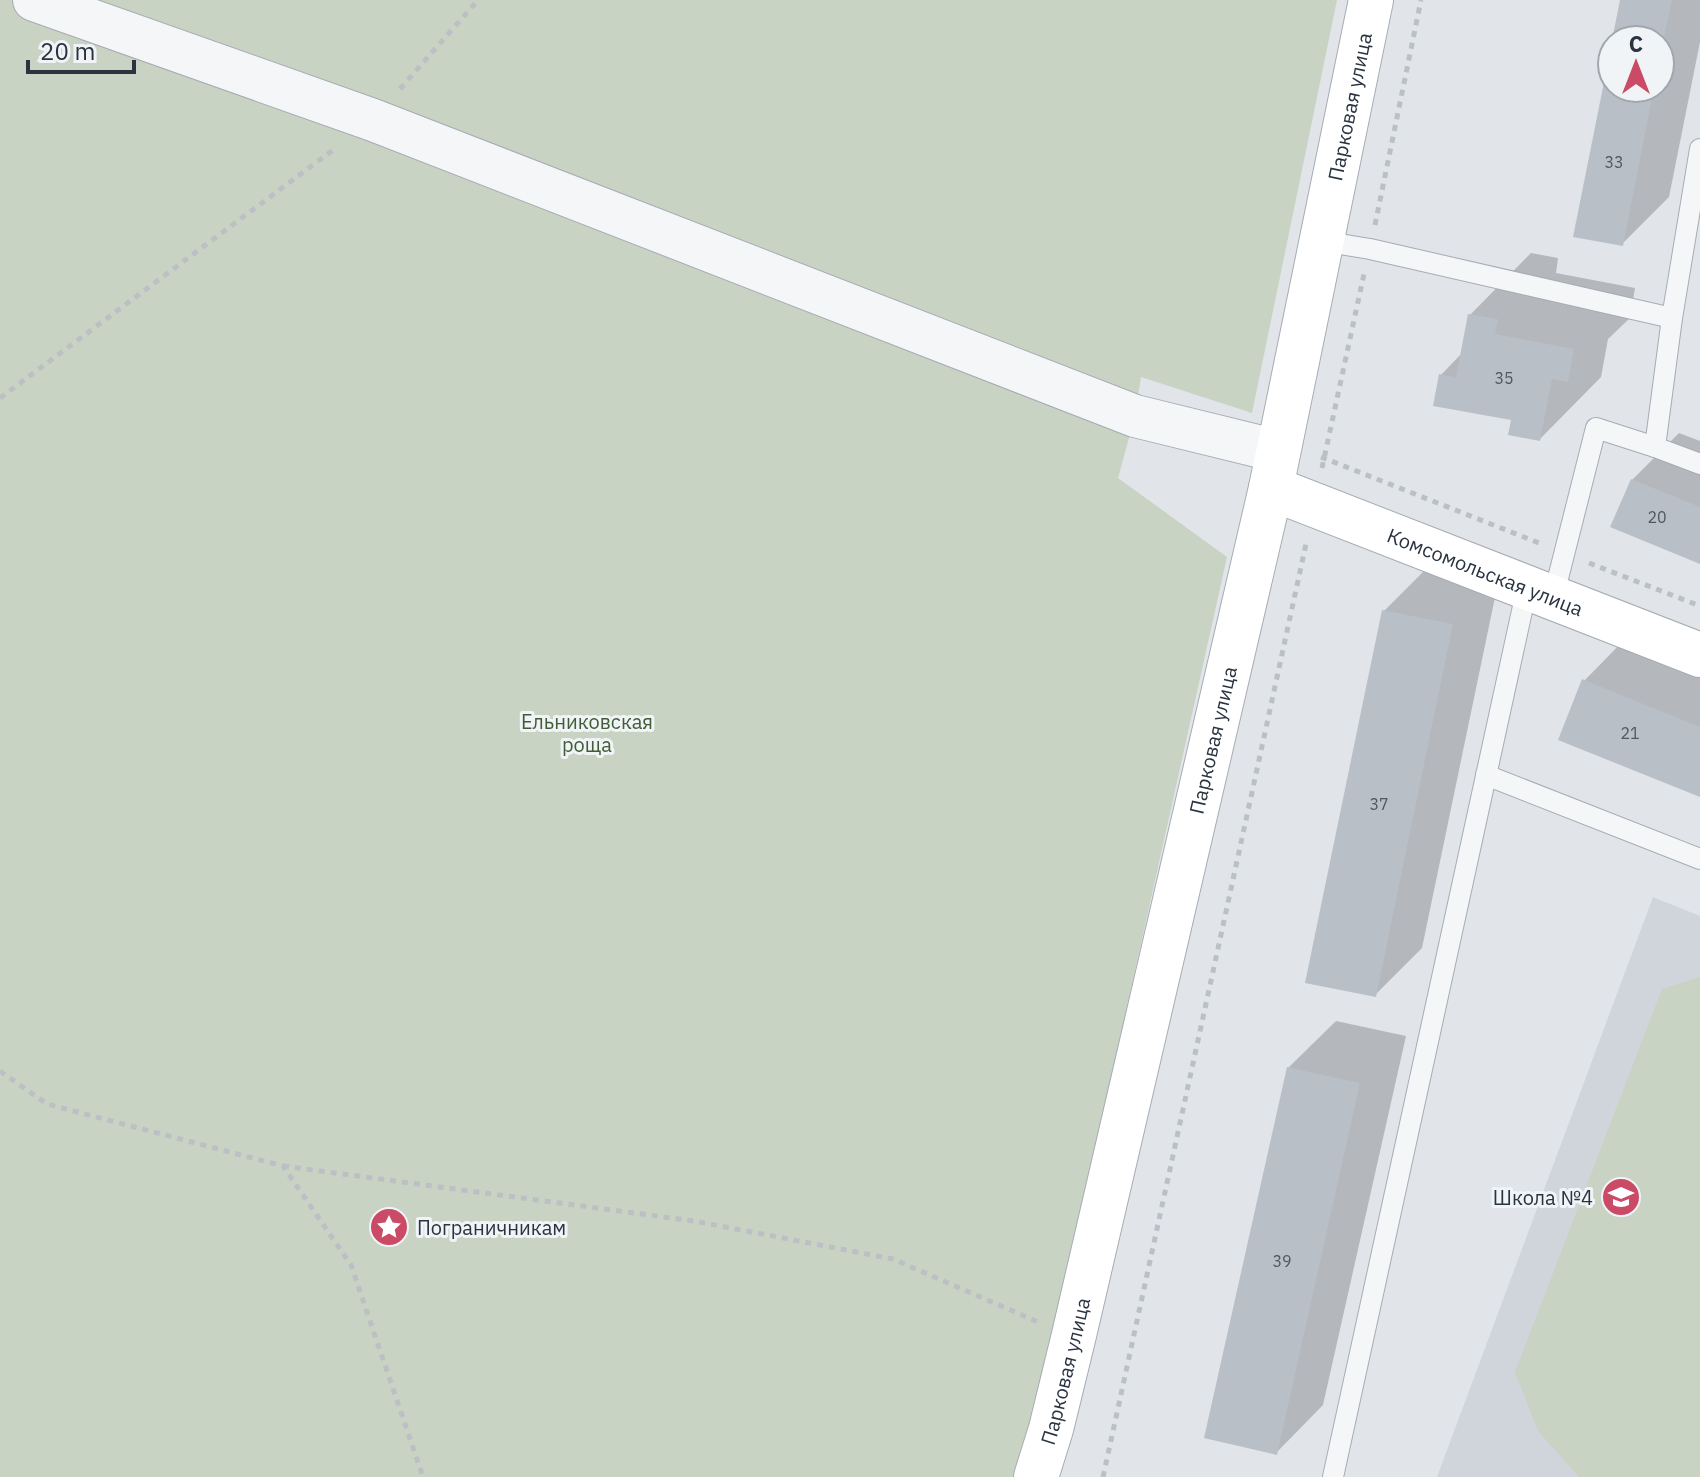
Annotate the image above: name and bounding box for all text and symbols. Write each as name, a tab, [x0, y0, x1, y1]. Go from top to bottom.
scale bar	[28, 24, 134, 74]
north arrow	[1596, 24, 1676, 104]
text: С	[1629, 29, 1643, 58]
street label: Парковая улица	[1321, 30, 1378, 183]
text: 20 m	[40, 35, 95, 67]
house number: 33	[1604, 152, 1624, 172]
house number: 35	[1494, 368, 1514, 388]
house number: 20	[1647, 507, 1667, 527]
street label: Комсомольская улица	[1383, 521, 1588, 622]
street label: Парковая улица	[1182, 663, 1243, 816]
park label: Ельниковская роща	[521, 708, 653, 758]
house number: 21	[1620, 723, 1640, 743]
house number: 37	[1369, 794, 1389, 814]
school or university icon: Школа №4	[1600, 1176, 1642, 1218]
place label: Школа №4	[1493, 1184, 1593, 1211]
place icon: Пограничникам	[368, 1206, 410, 1248]
place label: Пограничникам	[417, 1214, 566, 1241]
house number: 39	[1272, 1251, 1292, 1271]
street label: Парковая улица	[1033, 1294, 1096, 1448]

